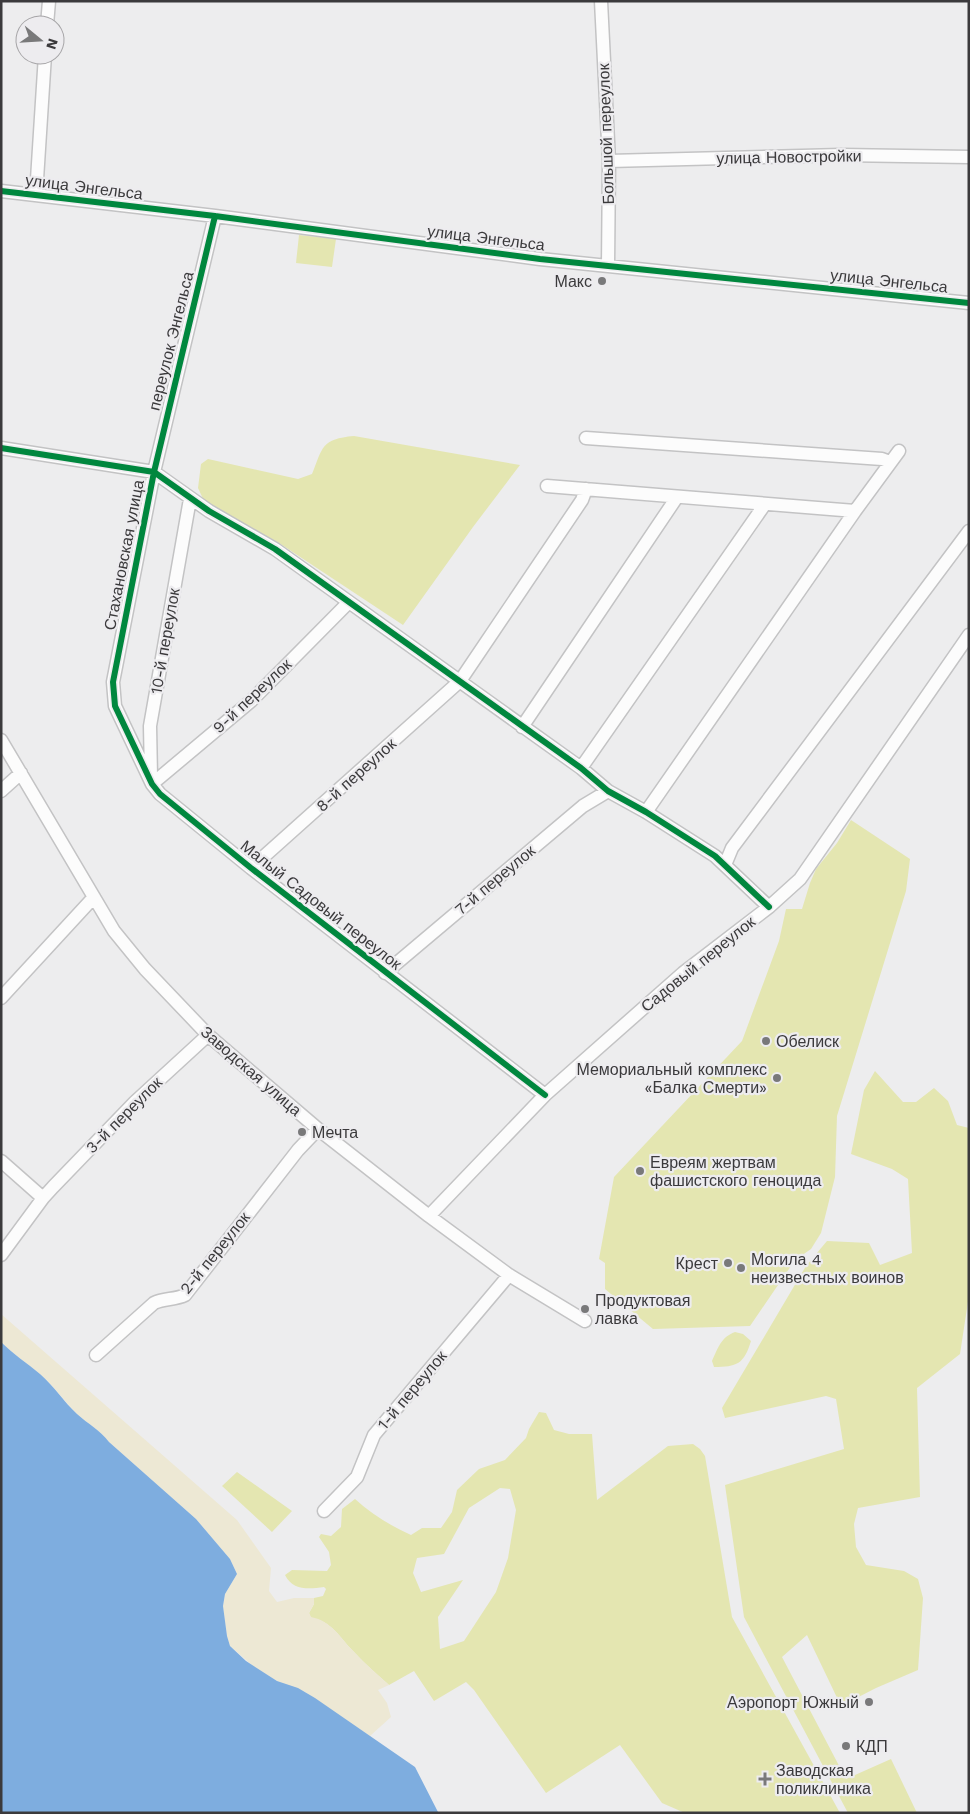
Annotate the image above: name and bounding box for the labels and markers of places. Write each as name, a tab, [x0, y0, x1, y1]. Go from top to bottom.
place label: Макс	[554, 272, 592, 291]
marker: Макс	[596, 275, 608, 287]
place label: Обелиск	[776, 1032, 840, 1051]
marker: Обелиск	[760, 1035, 772, 1047]
place label: Мемориальный комплекс «Балка Смерти»	[576, 1060, 767, 1097]
marker: Мемориальный комплекс «Балка Смерти»	[771, 1072, 783, 1084]
place label: Мечта	[312, 1123, 358, 1142]
marker: Мечта	[296, 1126, 308, 1138]
place label: Евреям жертвам фашистского геноцида	[650, 1153, 821, 1190]
marker: Евреям жертвам фашистского геноцида	[634, 1165, 646, 1177]
place label: Могила 4 неизвестных воинов	[751, 1250, 904, 1287]
place label: Крест	[676, 1254, 719, 1273]
marker: Крест	[722, 1257, 734, 1269]
marker: Могила 4 неизвестных воинов	[735, 1262, 747, 1274]
place label: Продуктовая лавка	[595, 1291, 690, 1328]
marker: Продуктовая лавка	[579, 1303, 591, 1315]
place label: Аэропорт Южный	[727, 1693, 859, 1712]
marker: Аэропорт Южный	[863, 1696, 875, 1708]
place label: КДП	[856, 1737, 888, 1756]
marker: КДП	[840, 1740, 852, 1752]
place label: Заводская поликлиника	[776, 1761, 871, 1798]
marker: Заводская поликлиника	[758, 1772, 772, 1786]

